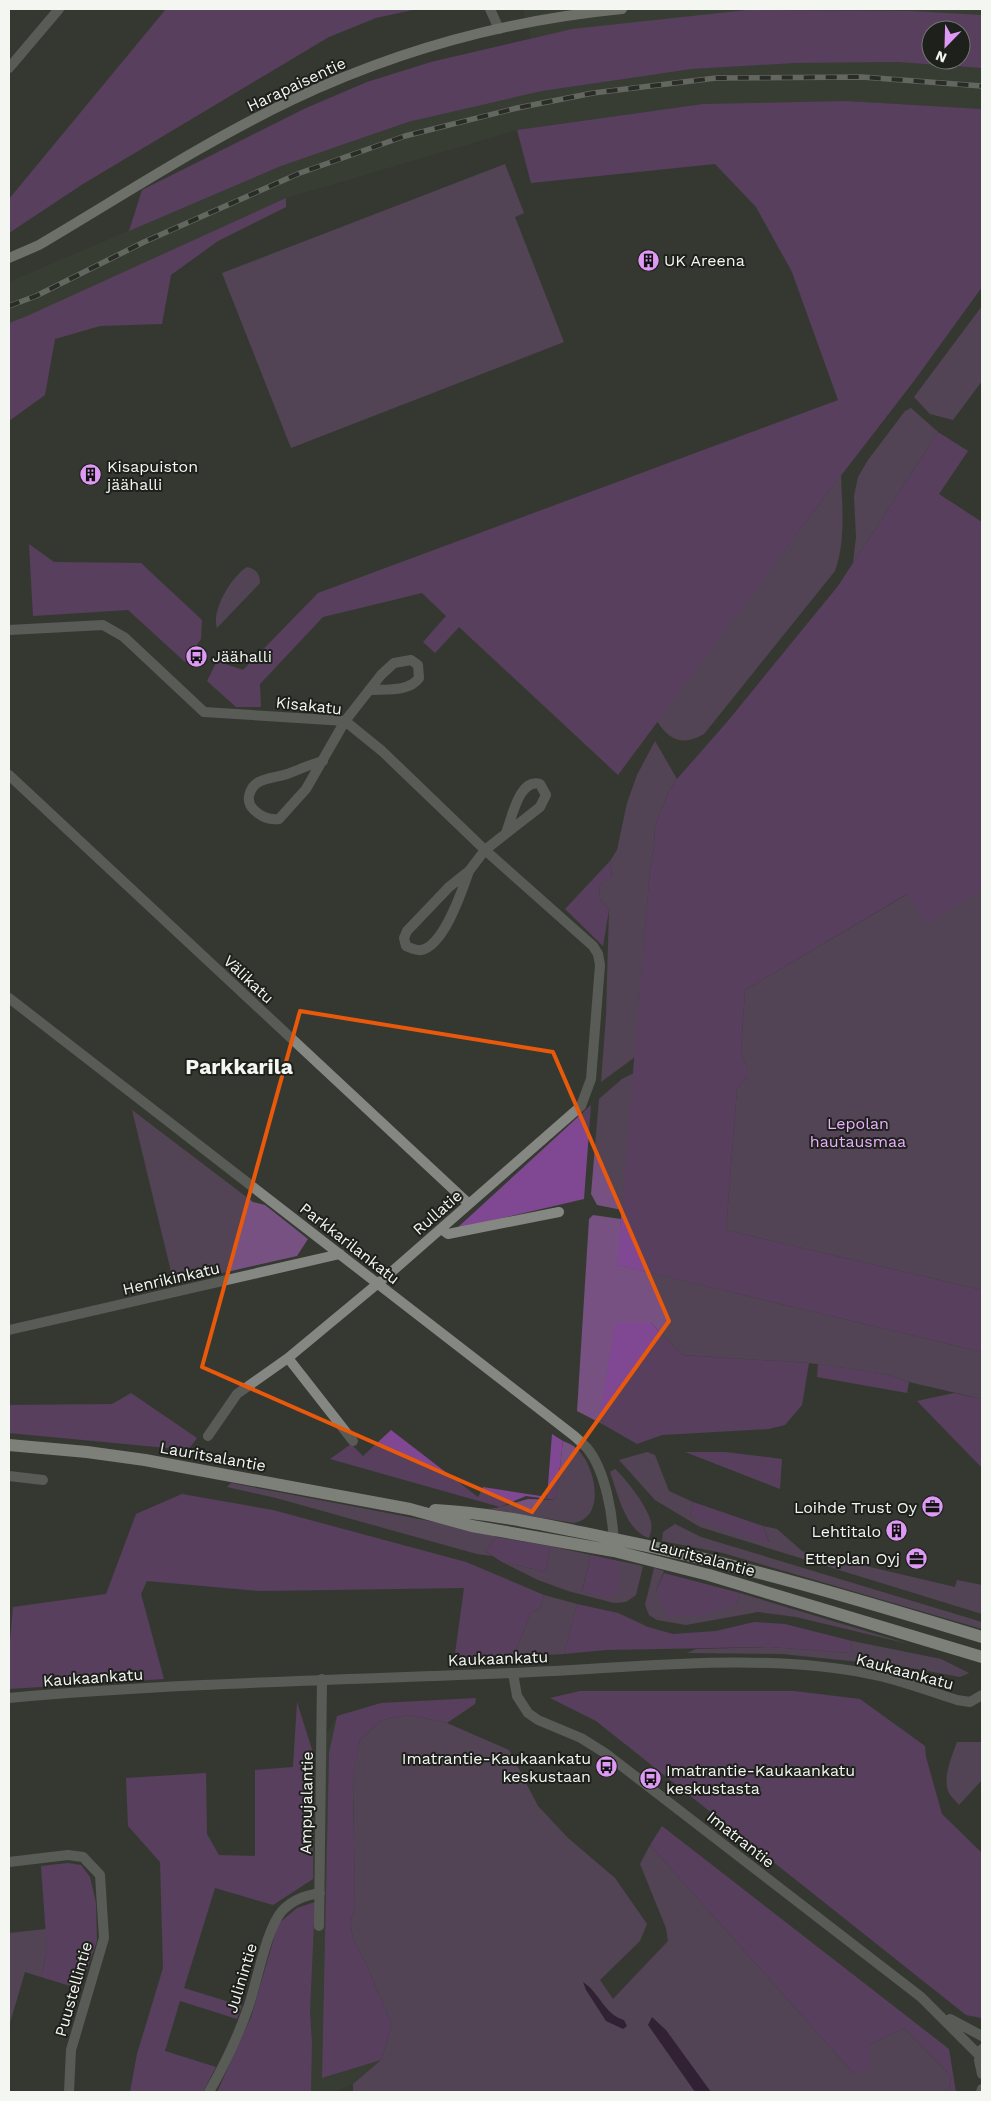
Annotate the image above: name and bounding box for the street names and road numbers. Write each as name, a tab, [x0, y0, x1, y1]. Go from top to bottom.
street label: Harapaisentie	[244, 53, 349, 116]
street label: Kisakatu	[275, 693, 343, 718]
street label: Välikatu	[220, 951, 278, 1007]
street label: Rullatie	[409, 1186, 466, 1239]
street label: Parkkarilankatu	[296, 1199, 403, 1288]
street label: Henrikinkatu	[121, 1258, 221, 1299]
street label: Lauritsalantie	[158, 1438, 267, 1475]
street label: Lauritsalantie	[649, 1534, 757, 1581]
street label: Kaukaankatu	[448, 1647, 548, 1670]
street label: Kaukaankatu	[854, 1649, 956, 1694]
street label: Kaukaankatu	[42, 1665, 144, 1690]
street label: Ampujalantie	[296, 1751, 317, 1855]
street label: Imatrantie	[703, 1807, 778, 1872]
street label: Puustellintie	[51, 1939, 96, 2039]
street label: Julinintie	[222, 1941, 261, 2015]

